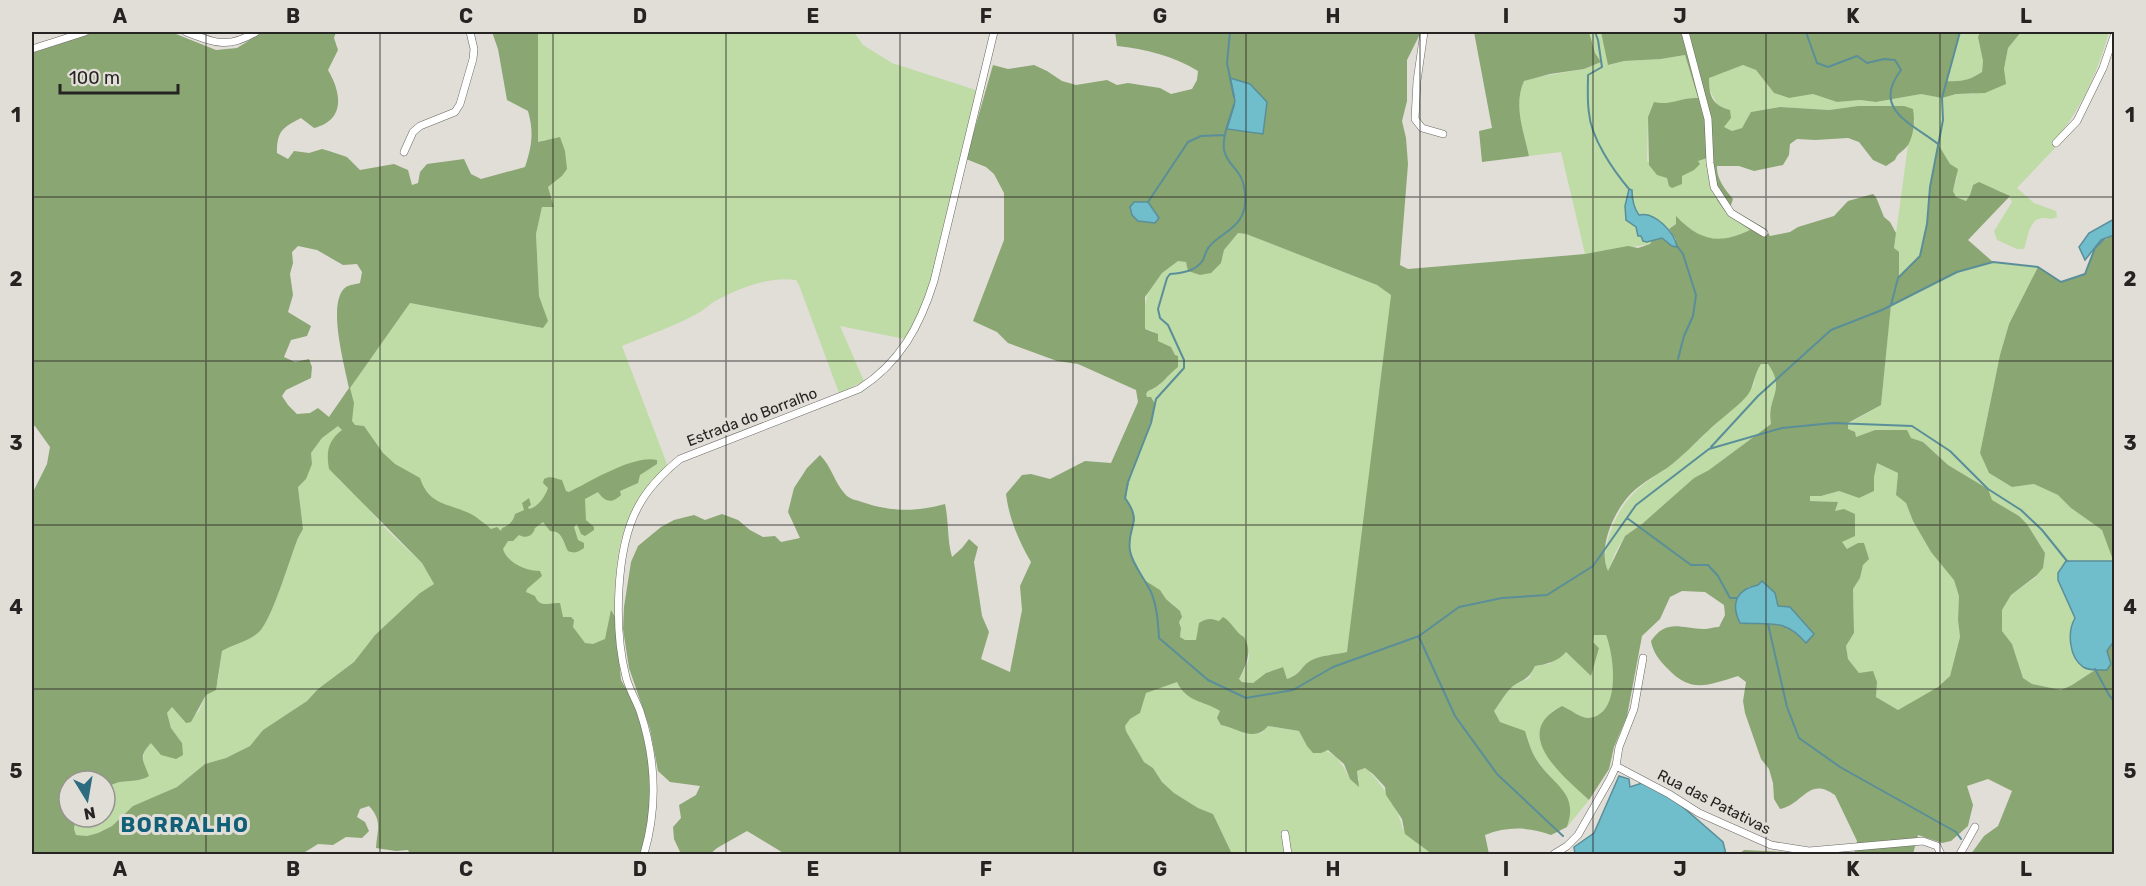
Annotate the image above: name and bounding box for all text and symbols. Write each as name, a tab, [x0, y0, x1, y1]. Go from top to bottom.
text: A	[113, 4, 128, 28]
text: B	[286, 4, 300, 28]
text: C	[459, 4, 473, 28]
text: D	[633, 4, 647, 28]
text: E	[807, 4, 819, 28]
text: F	[980, 4, 992, 28]
text: G	[1153, 4, 1167, 28]
text: H	[1326, 4, 1340, 28]
text: I	[1503, 4, 1509, 28]
text: J	[1673, 4, 1687, 28]
text: K	[1846, 4, 1860, 28]
text: L	[2020, 4, 2032, 28]
scale bar	[60, 57, 178, 95]
text: 100 m	[69, 67, 120, 89]
text: 1	[11, 103, 21, 127]
text: 1	[2125, 103, 2135, 127]
text: 2	[10, 267, 23, 291]
text: 2	[2124, 267, 2137, 291]
street label: Estrada do Borralho	[684, 384, 820, 450]
text: 3	[9, 431, 23, 455]
text: 3	[2123, 431, 2137, 455]
text: 4	[9, 595, 23, 619]
text: 4	[2123, 595, 2137, 619]
text: 5	[10, 759, 23, 783]
text: 5	[2124, 759, 2137, 783]
street label: Rua das Patativas	[1654, 766, 1774, 838]
north arrow	[57, 769, 117, 829]
text: N	[82, 803, 97, 824]
district label: BORRALHO	[121, 812, 249, 837]
text: A	[113, 857, 128, 881]
text: B	[286, 857, 300, 881]
text: C	[459, 857, 473, 881]
text: D	[633, 857, 647, 881]
text: E	[807, 857, 819, 881]
text: F	[980, 857, 992, 881]
text: G	[1153, 857, 1167, 881]
text: H	[1326, 857, 1340, 881]
text: I	[1503, 857, 1509, 881]
text: J	[1673, 857, 1687, 881]
text: K	[1846, 857, 1860, 881]
text: L	[2020, 857, 2032, 881]

